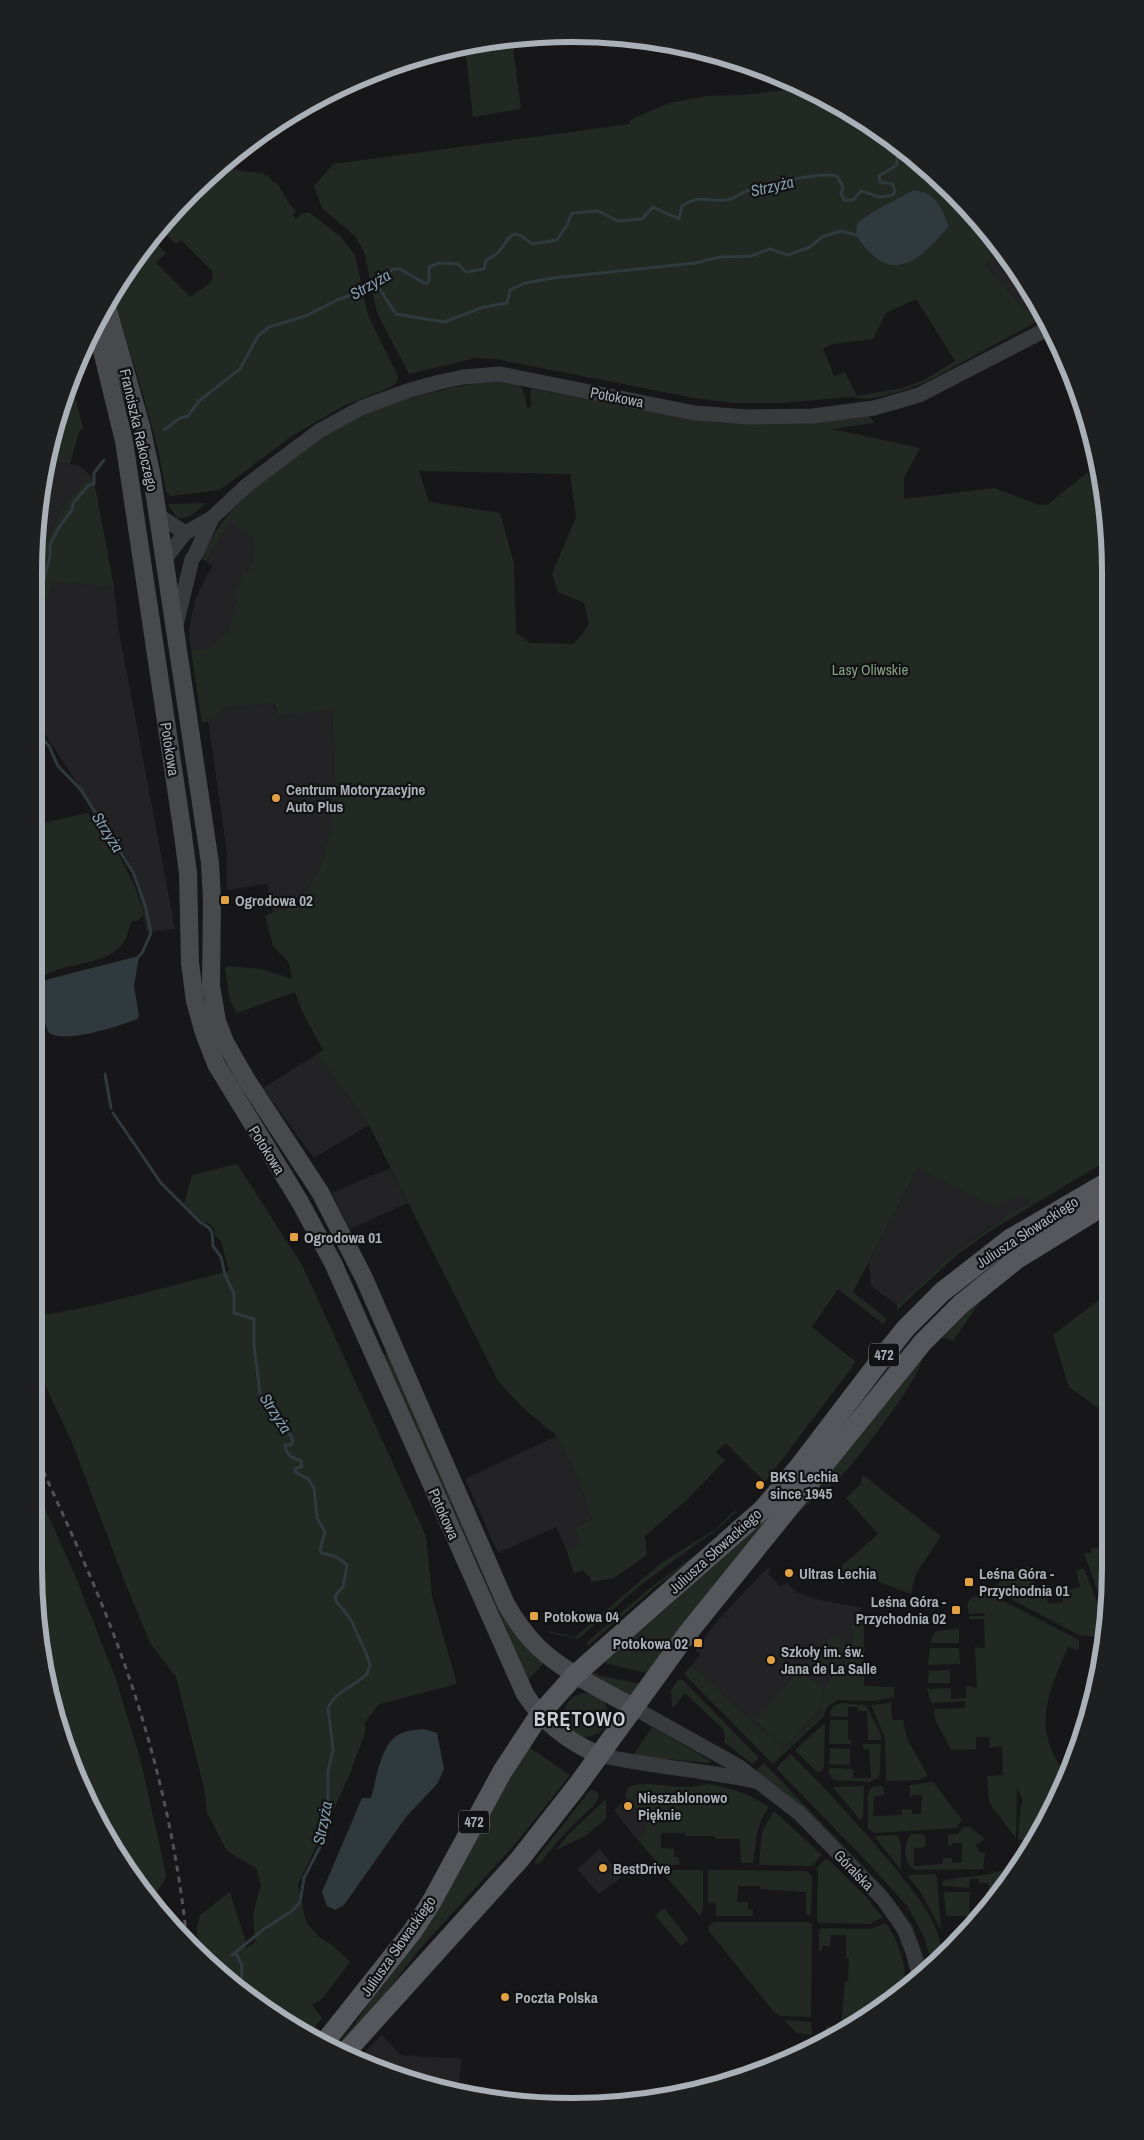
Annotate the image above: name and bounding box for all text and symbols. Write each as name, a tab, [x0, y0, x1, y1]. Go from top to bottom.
water label: Strzyża	[748, 170, 796, 202]
water label: Strzyża	[346, 264, 394, 304]
street label: Franciszka Rakoczego	[115, 367, 163, 493]
street label: Potokowa	[588, 382, 646, 412]
park label: Lasy Oliwskie	[832, 659, 908, 680]
street label: Potokowa	[155, 721, 185, 777]
place label: Centrum Motoryzacyjne Auto Plus	[286, 779, 426, 817]
marker: Centrum Motoryzacyjne Auto Plus	[270, 792, 282, 804]
water label: Strzyża	[87, 808, 129, 856]
place label: Ogrodowa 02	[235, 890, 313, 911]
marker: Ogrodowa 02	[219, 894, 231, 906]
street label: Potokowa	[244, 1122, 290, 1179]
street label: Juliusza Słowackiego	[972, 1191, 1082, 1273]
place label: Ogrodowa 01	[304, 1227, 382, 1248]
marker: Ogrodowa 01	[288, 1231, 300, 1243]
road number: 472	[869, 1344, 899, 1366]
water label: Strzyża	[255, 1389, 297, 1437]
place label: BKS Lechia since 1945	[770, 1466, 839, 1504]
marker: BKS Lechia since 1945	[754, 1479, 766, 1491]
street label: Potokowa	[423, 1485, 465, 1543]
street label: Juliusza Słowackiego	[664, 1504, 766, 1598]
place label: Ultras Lechia	[799, 1563, 876, 1584]
place label: Leśna Góra - Przychodnia 01	[979, 1563, 1069, 1601]
marker: Ultras Lechia	[783, 1567, 795, 1579]
marker: Leśna Góra - Przychodnia 01	[963, 1576, 975, 1588]
place label: Leśna Góra - Przychodnia 02	[856, 1591, 946, 1629]
marker: Leśna Góra - Przychodnia 02	[950, 1604, 962, 1616]
place label: Potokowa 04	[544, 1606, 619, 1627]
marker: Potokowa 04	[528, 1610, 540, 1622]
place label: Potokowa 02	[613, 1633, 688, 1654]
marker: Potokowa 02	[692, 1637, 704, 1649]
place label: Szkoły im. św. Jana de La Salle	[781, 1641, 877, 1679]
marker: Szkoły im. św. Jana de La Salle	[765, 1654, 777, 1666]
district label: BRĘTOWO	[534, 1705, 626, 1732]
place label: Nieszablonowo Pięknie	[638, 1787, 728, 1825]
water label: Strzyża	[307, 1799, 337, 1847]
marker: Nieszablonowo Pięknie	[622, 1800, 634, 1812]
road number: 472	[459, 1810, 489, 1834]
street label: Góralska	[829, 1845, 879, 1895]
place label: BestDrive	[613, 1858, 671, 1879]
marker: BestDrive	[597, 1862, 609, 1874]
street label: Juliusza Słowackiego	[355, 1891, 441, 2000]
place label: Poczta Polska	[515, 1987, 598, 2008]
marker: Poczta Polska	[499, 1991, 511, 2003]

